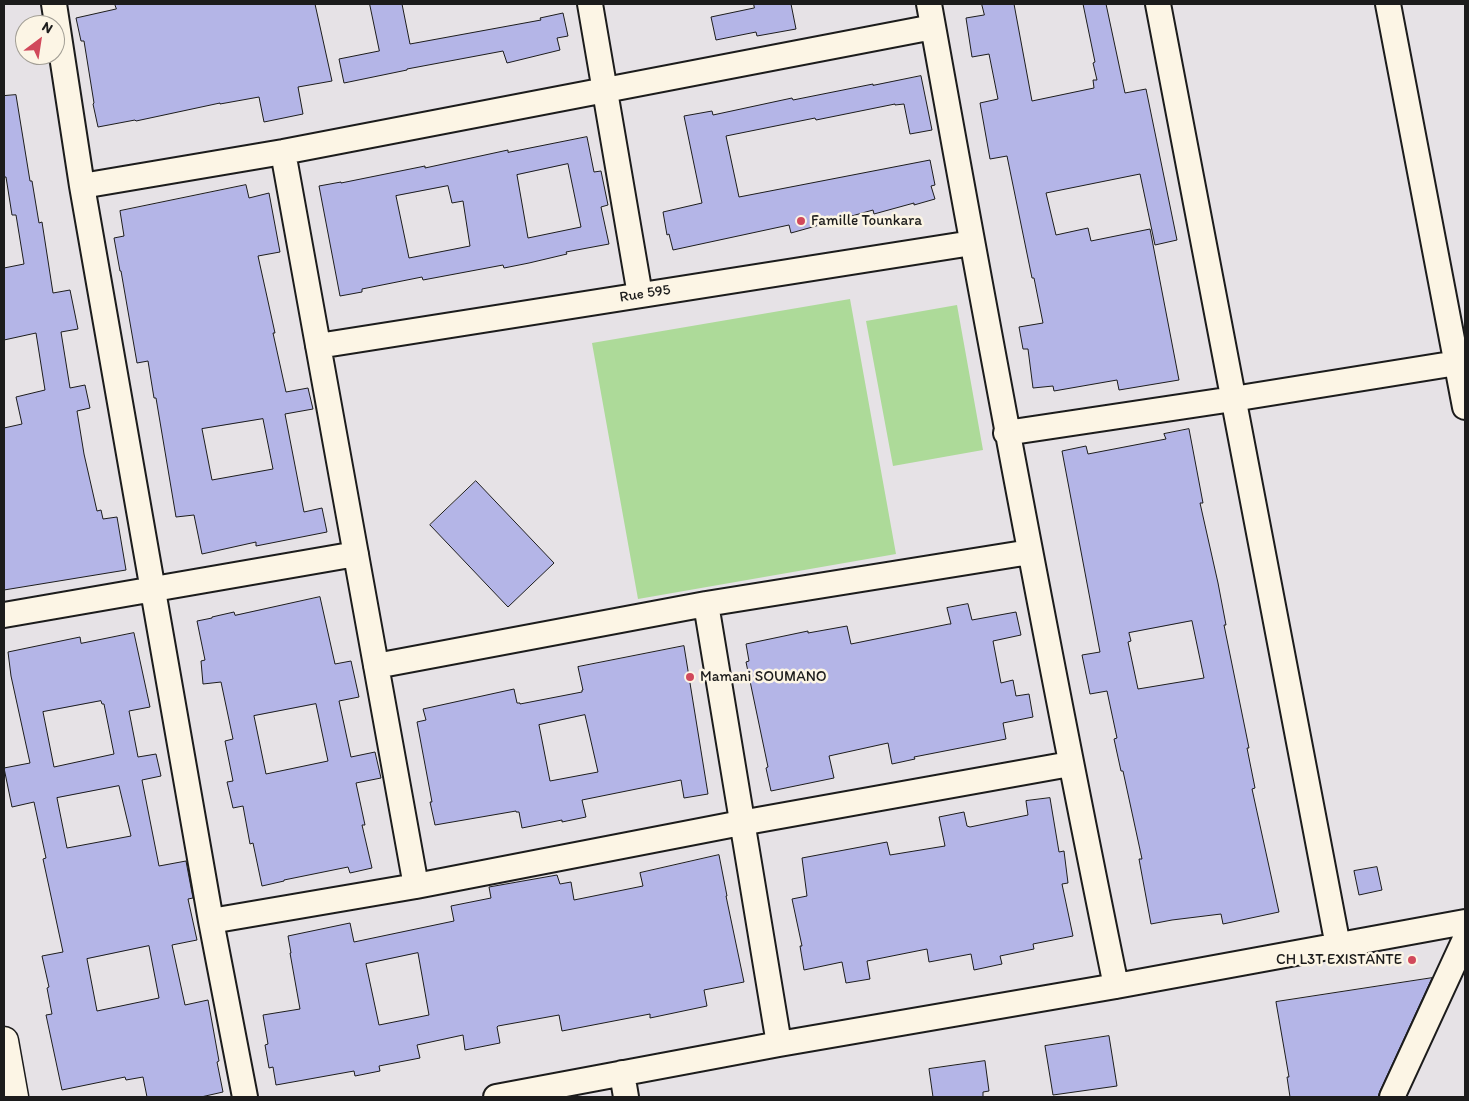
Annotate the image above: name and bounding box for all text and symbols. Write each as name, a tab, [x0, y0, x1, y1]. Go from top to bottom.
north arrow	[15, 15, 65, 65]
text: N	[39, 18, 56, 37]
place label: Famille Tounkara	[811, 212, 922, 230]
marker: Famille Tounkara	[795, 215, 807, 227]
street label: Rue 595	[618, 281, 672, 307]
place label: Mamani SOUMANO	[700, 668, 827, 686]
marker: Mamani SOUMANO	[684, 671, 696, 683]
place label: CH L3T EXISTANTE	[1276, 951, 1402, 969]
marker: CH L3T EXISTANTE	[1406, 954, 1418, 966]

